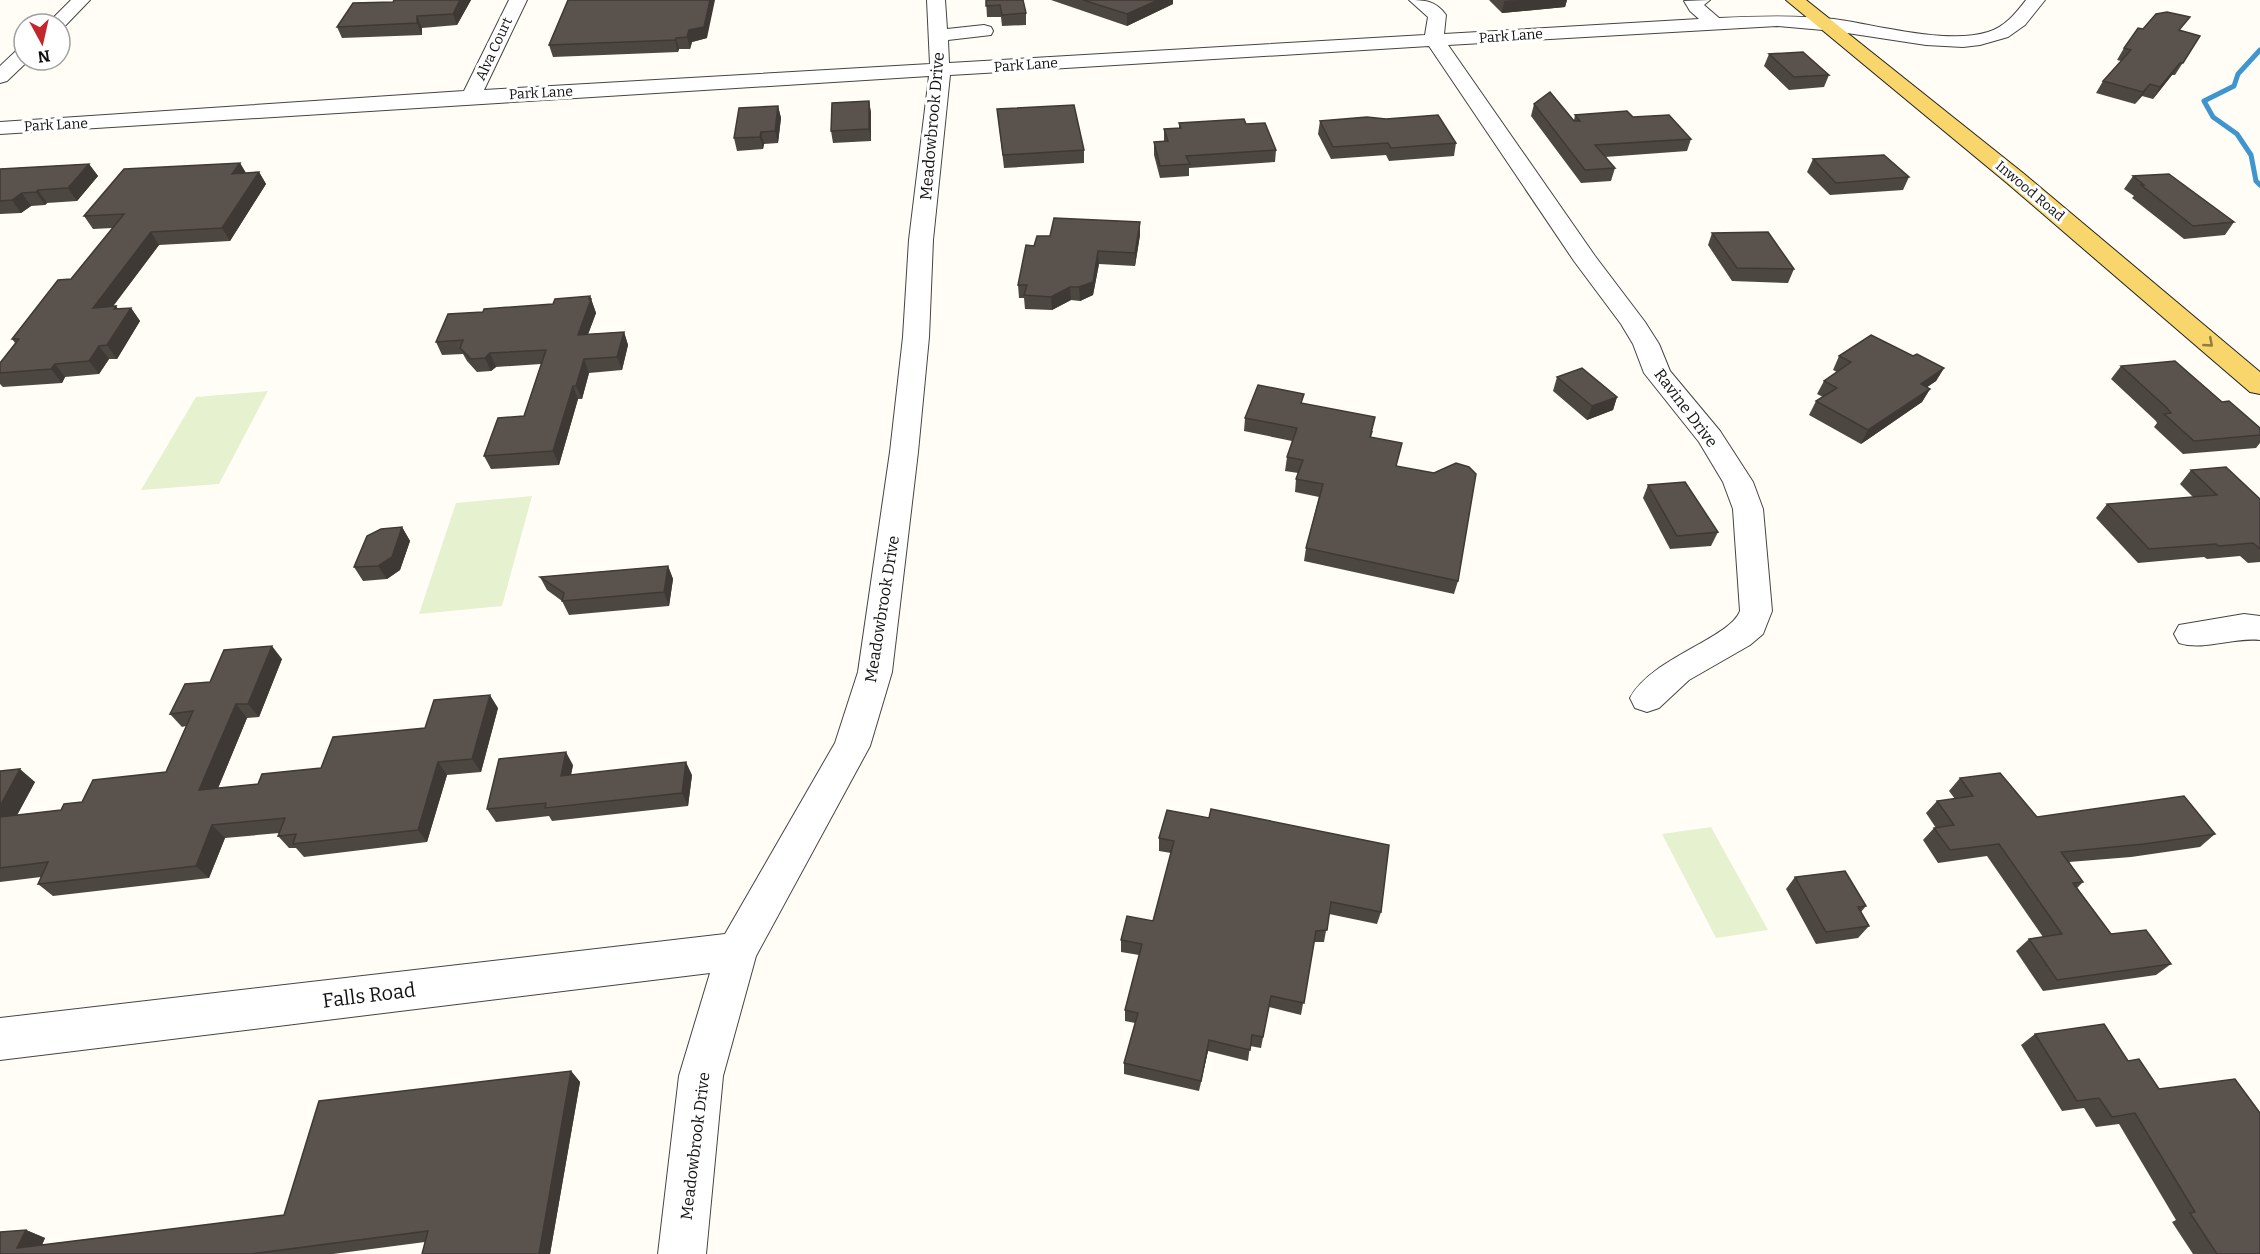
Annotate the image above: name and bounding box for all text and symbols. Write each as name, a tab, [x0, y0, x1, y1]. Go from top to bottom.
north arrow	[12, 12, 72, 72]
street label: Alva Court	[472, 15, 516, 83]
street label: Park Lane	[1478, 25, 1544, 47]
text: N	[37, 46, 51, 67]
street label: Meadowbrook Drive	[916, 51, 948, 201]
street label: Park Lane	[993, 54, 1059, 76]
street label: Park Lane	[509, 83, 573, 103]
street label: Park Lane	[24, 115, 88, 135]
street label: Inwood Road	[1992, 157, 2068, 225]
one-way arrow	[2202, 335, 2213, 346]
street label: Ravine Drive	[1650, 365, 1722, 451]
street label: Meadowbrook Drive	[861, 534, 903, 684]
street label: Falls Road	[321, 977, 417, 1013]
street label: Meadowbrook Drive	[677, 1071, 713, 1221]

